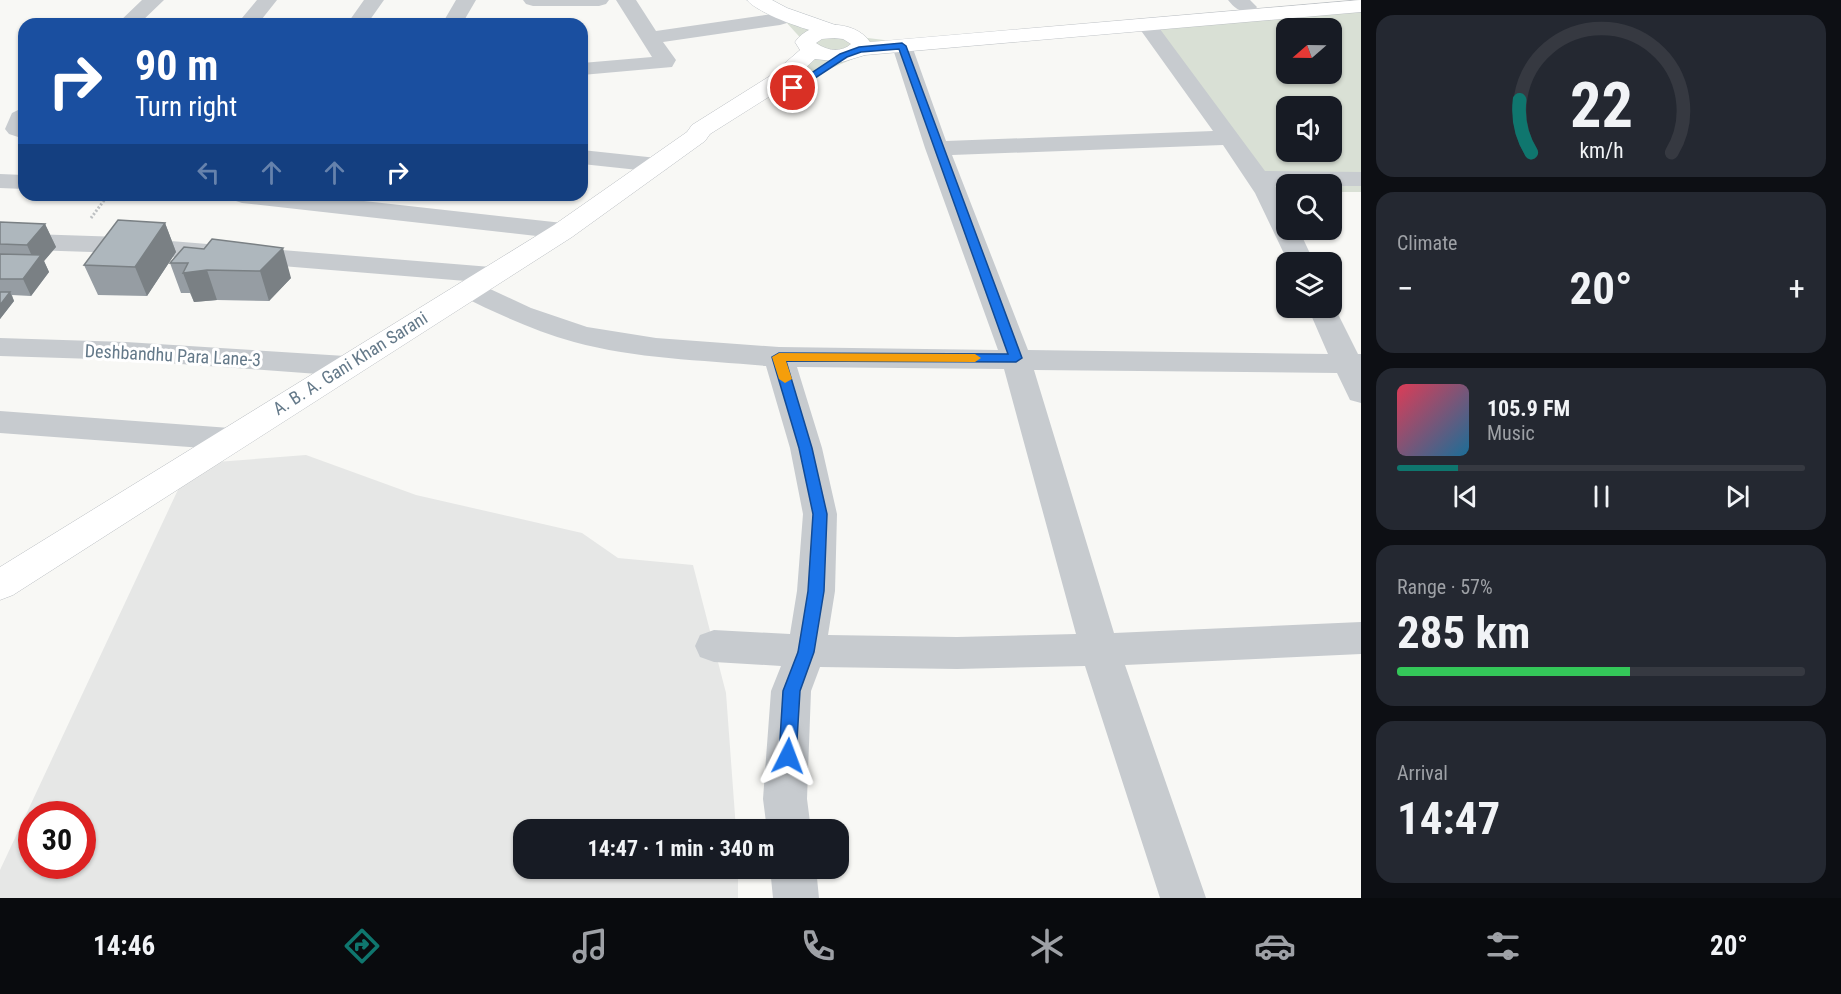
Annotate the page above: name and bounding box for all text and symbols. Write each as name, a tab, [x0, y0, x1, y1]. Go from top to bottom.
north arrow	[1276, 18, 1342, 84]
map controls	[1276, 18, 1342, 318]
text: 90 m	[135, 41, 218, 90]
icon: right	[36, 42, 114, 120]
pin	[767, 62, 818, 113]
text: 22	[1569, 69, 1633, 142]
icon: arrive	[776, 71, 809, 104]
text: Turn right	[135, 91, 237, 123]
button: sound	[1276, 96, 1342, 162]
text: km/h	[1579, 138, 1623, 163]
icon: left	[192, 156, 225, 189]
icon: ahead	[255, 156, 288, 189]
icon: ahead	[318, 156, 351, 189]
icon: right	[381, 156, 414, 189]
button: search	[1276, 174, 1342, 240]
text: Climate	[1397, 231, 1457, 255]
button: layers	[1276, 252, 1342, 318]
text: 20°	[1570, 262, 1633, 315]
text: −	[1397, 269, 1414, 308]
text: +	[1789, 269, 1805, 308]
street label: A. B. A. Gani Khan Sarani	[269, 307, 431, 419]
street label: Deshbandhu Para Lane-3	[84, 340, 262, 370]
text: 105.9 FM	[1487, 396, 1570, 421]
text: Music	[1487, 421, 1535, 445]
icon: previous	[1449, 480, 1482, 513]
icon: pause	[1585, 480, 1618, 513]
icon: next	[1721, 480, 1754, 513]
text: Range · 57%	[1397, 575, 1493, 599]
text: 285 km	[1397, 606, 1530, 659]
position arrow	[756, 724, 820, 788]
text: Arrival	[1397, 761, 1448, 785]
text: 14:47	[1397, 792, 1500, 845]
speed limit sign: 30	[18, 801, 96, 879]
text: 14:47 · 1 min · 340 m	[588, 836, 774, 861]
icon: directions	[341, 925, 383, 967]
icon: music	[569, 925, 611, 967]
icon: phone	[797, 925, 839, 967]
icon: climate	[1026, 925, 1068, 967]
icon: car	[1254, 925, 1296, 967]
icon: filters	[1482, 925, 1524, 967]
text: 14:46	[93, 930, 155, 962]
text: 20°	[1710, 930, 1748, 962]

